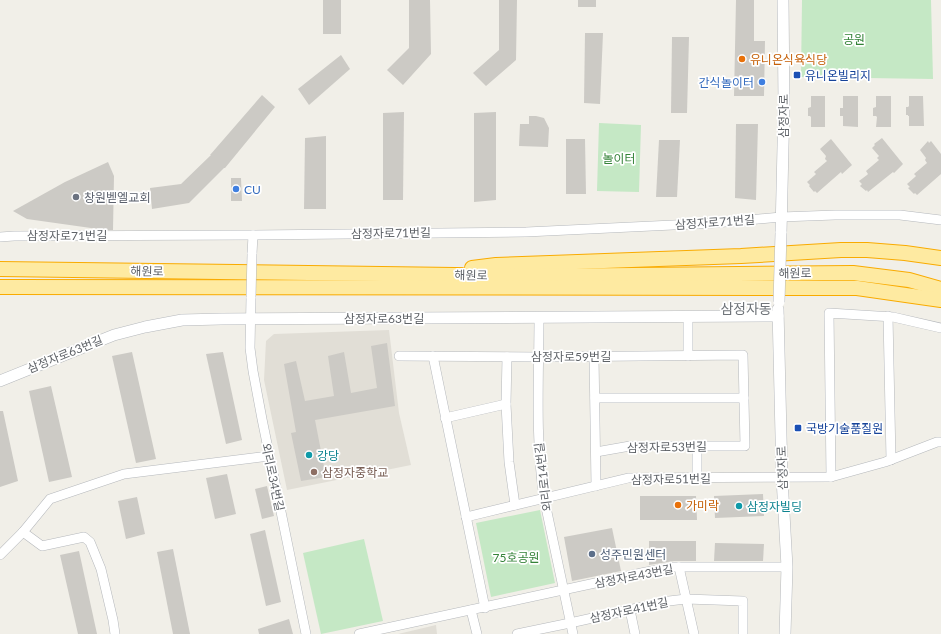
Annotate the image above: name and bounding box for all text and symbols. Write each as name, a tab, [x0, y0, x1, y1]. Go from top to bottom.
park label: 공원	[843, 32, 865, 47]
place label: 유니온식육식당	[750, 52, 827, 67]
marker: 유니온식육식당	[737, 54, 747, 64]
place label: 유니온빌리지	[805, 68, 871, 83]
marker: 유니온빌리지	[792, 70, 802, 80]
place label: 간식놀이터	[699, 75, 754, 90]
marker: 간식놀이터	[757, 77, 767, 87]
street label: 삼정자로	[776, 94, 791, 138]
park label: 놀이터	[602, 151, 636, 166]
place label: CU	[244, 182, 261, 197]
marker: CU	[231, 184, 241, 194]
place label: 창원벧엘교회	[84, 190, 150, 205]
marker: 창원벧엘교회	[71, 192, 81, 202]
street label: 삼정자로71번길	[674, 212, 756, 232]
street label: 삼정자로71번길	[351, 225, 431, 241]
street label: 삼정자로71번길	[27, 228, 107, 243]
street label: 해원로	[130, 263, 164, 279]
street label: 해원로	[778, 265, 812, 281]
street label: 해원로	[454, 267, 488, 283]
district label: 삼정자동	[720, 300, 772, 317]
street label: 삼정자로63번길	[344, 311, 424, 326]
street label: 삼정자로63번길	[25, 332, 105, 376]
street label: 삼정자로59번길	[531, 349, 611, 364]
place label: 국방기술품질원	[806, 421, 883, 436]
marker: 국방기술품질원	[793, 423, 803, 433]
street label: 삼정자로53번길	[627, 439, 707, 455]
street label: 외리로34번길	[258, 442, 288, 512]
street label: 외리로14번길	[531, 442, 555, 512]
street label: 삼정자로	[774, 446, 790, 490]
place label: 강당	[317, 448, 339, 463]
marker: 강당	[304, 450, 314, 460]
place label: 삼정자중학교	[322, 465, 388, 480]
marker: 삼정자중학교	[309, 467, 319, 477]
street label: 삼정자로51번길	[631, 471, 711, 487]
place label: 가미락	[686, 498, 719, 513]
place label: 삼정자빌딩	[747, 499, 802, 514]
marker: 가미락	[673, 500, 683, 510]
marker: 삼정자빌딩	[734, 501, 744, 511]
place label: 성주민원센터	[600, 547, 666, 562]
marker: 성주민원센터	[587, 549, 597, 559]
park label: 75호공원	[492, 550, 540, 565]
street label: 삼정자로43번길	[593, 561, 675, 591]
street label: 삼정자로41번길	[588, 594, 670, 626]

